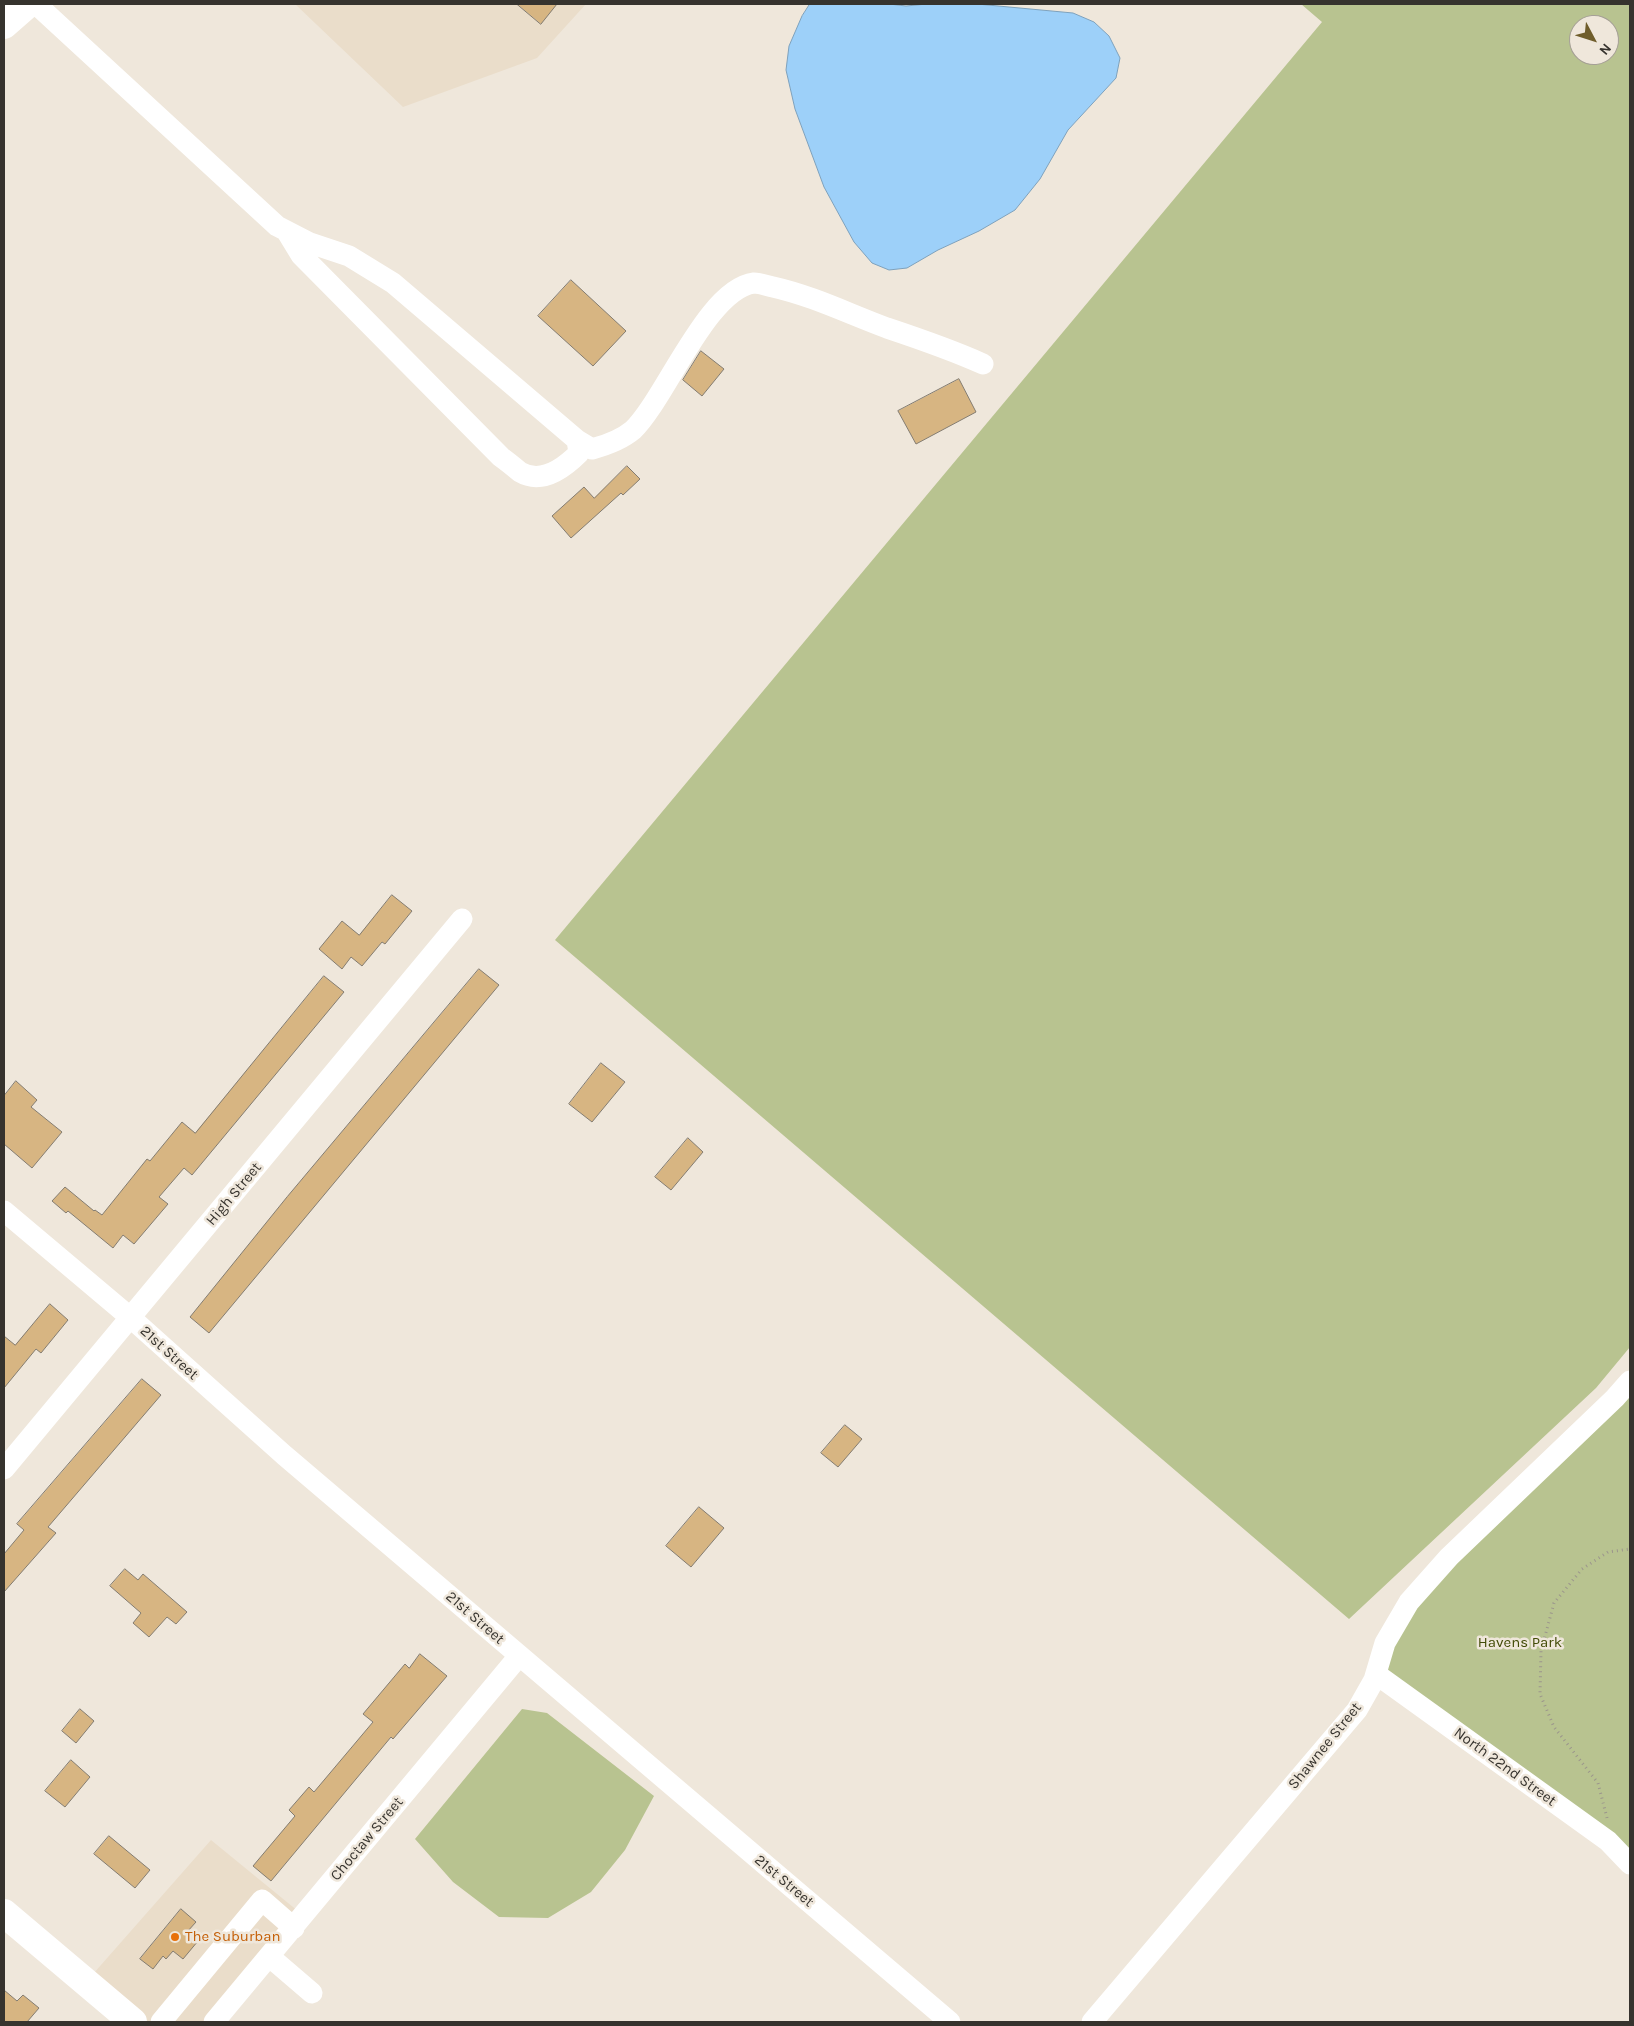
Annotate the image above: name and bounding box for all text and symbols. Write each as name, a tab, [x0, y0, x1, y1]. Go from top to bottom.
north arrow	[1569, 15, 1619, 65]
text: N	[1595, 40, 1615, 59]
street label: High Street	[202, 1159, 266, 1229]
street label: 21st Street	[136, 1322, 202, 1384]
street label: 21st Street	[442, 1588, 508, 1648]
park label: Havens Park	[1478, 1634, 1562, 1652]
street label: Shawnee Street	[1285, 1699, 1365, 1793]
street label: North 22nd Street	[1450, 1724, 1560, 1810]
street label: Choctaw Street	[327, 1794, 407, 1884]
street label: 21st Street	[751, 1851, 817, 1911]
place label: The Suburban	[185, 1928, 281, 1946]
marker: The Suburban	[169, 1931, 181, 1943]

